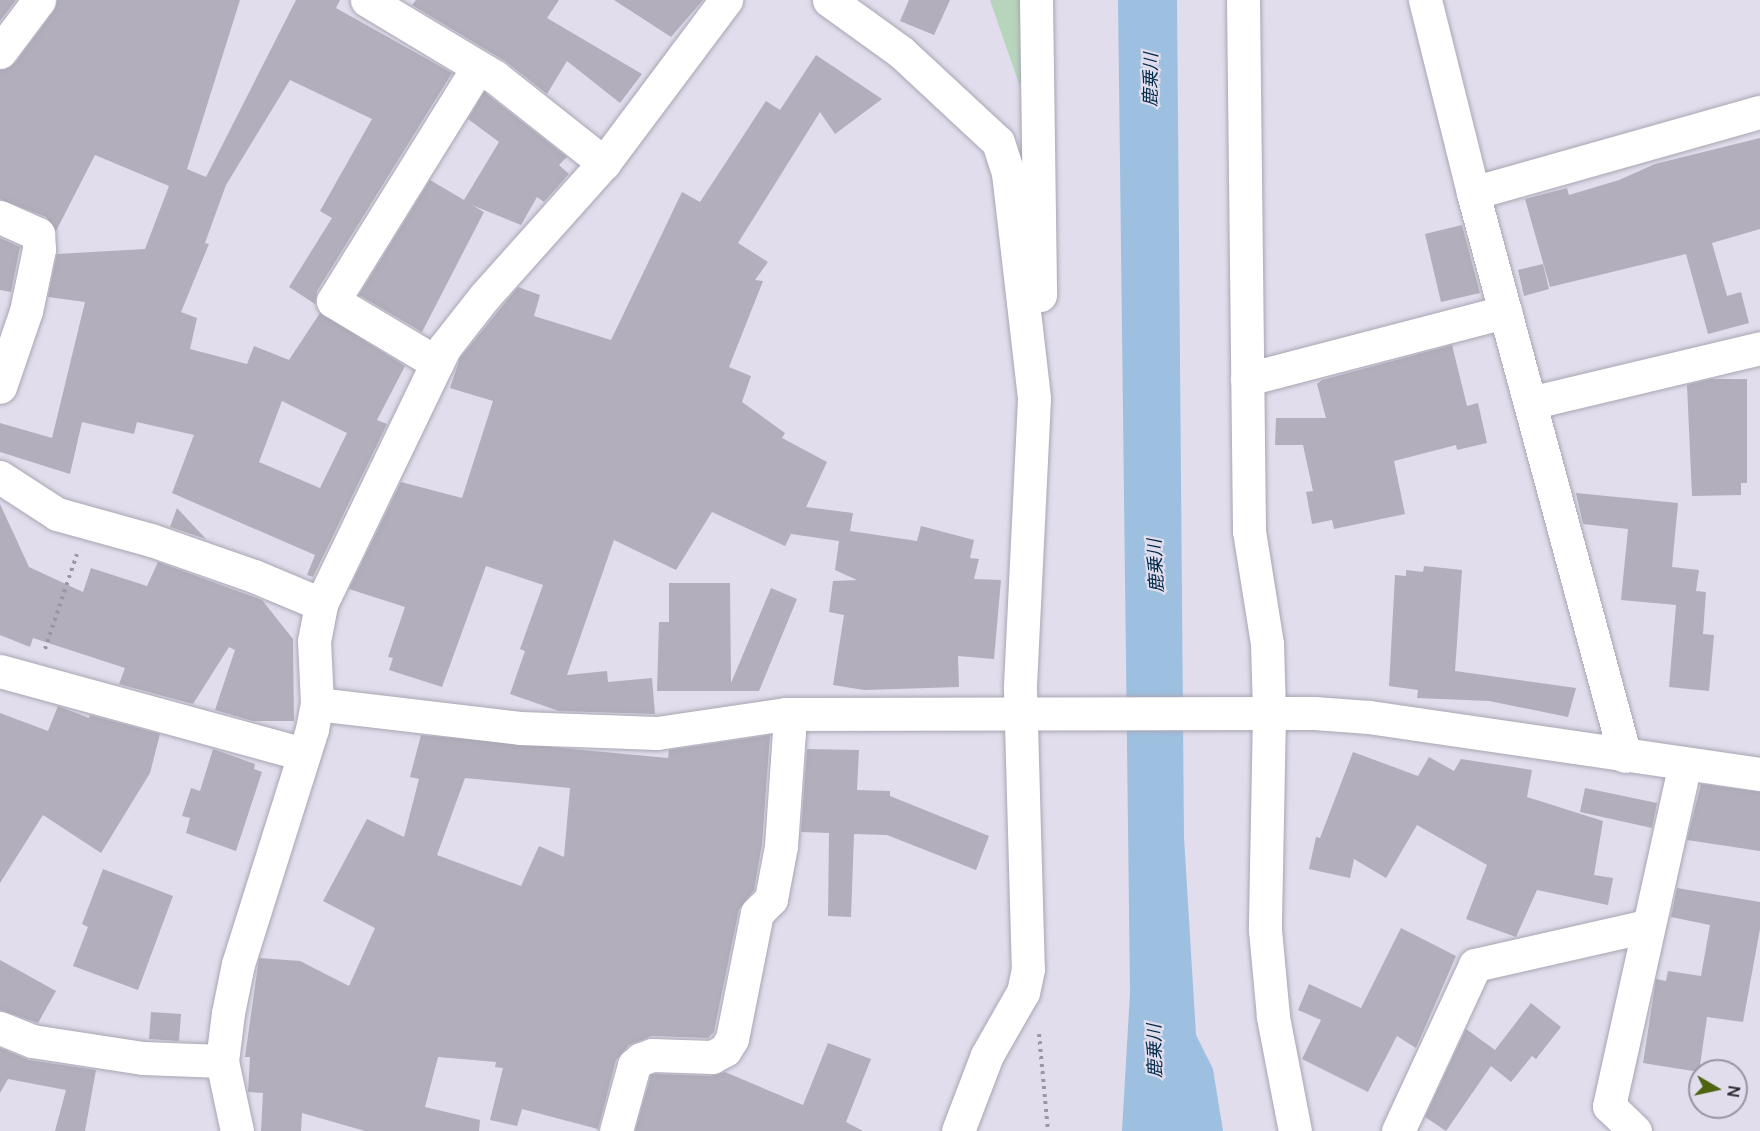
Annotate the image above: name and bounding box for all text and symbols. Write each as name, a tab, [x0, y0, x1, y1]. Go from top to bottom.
water label: 鹿乗川	[1139, 53, 1161, 107]
water label: 鹿乗川	[1143, 538, 1167, 594]
water label: 鹿乗川	[1143, 1024, 1165, 1078]
north arrow	[1688, 1059, 1748, 1119]
text: N	[1722, 1084, 1746, 1099]

